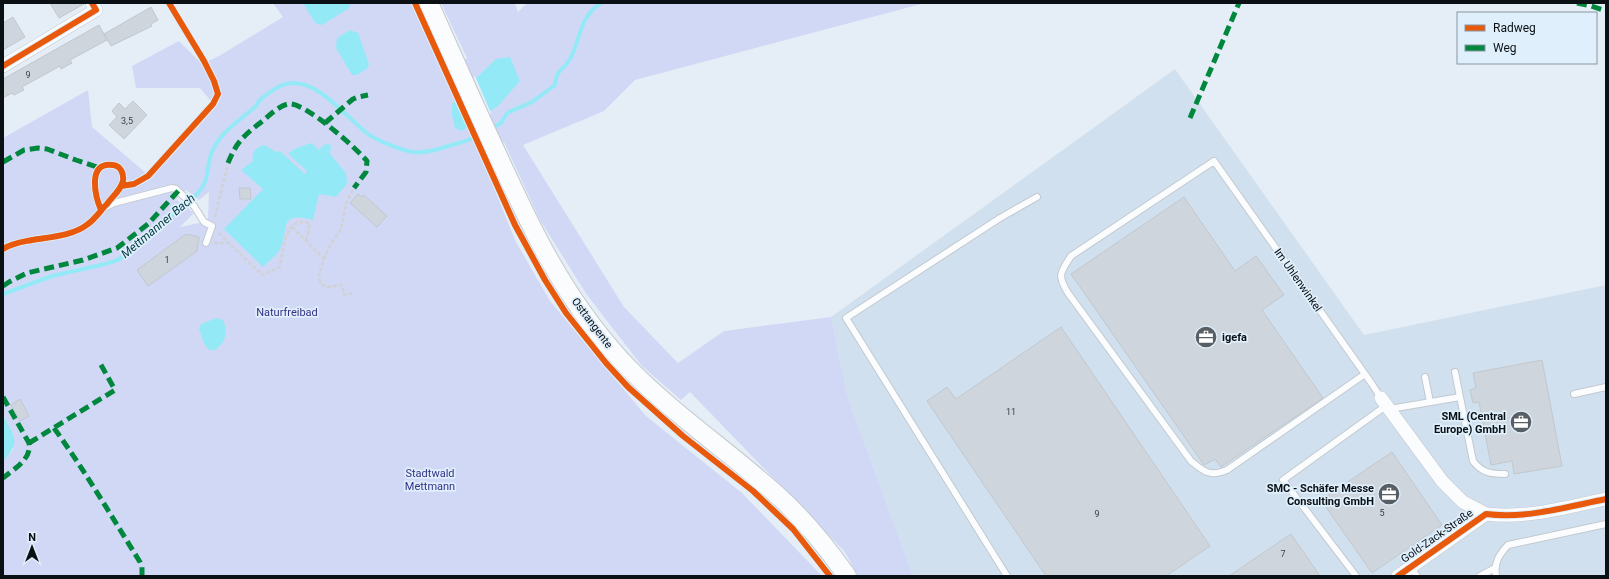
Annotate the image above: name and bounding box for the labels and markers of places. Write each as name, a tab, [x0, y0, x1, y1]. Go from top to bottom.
office icon: igefa	[1193, 324, 1219, 350]
place label: igefa	[1222, 331, 1247, 344]
office icon: SML (Central Europe) GmbH	[1508, 409, 1534, 435]
place label: SML (Central Europe) GmbH	[1434, 410, 1506, 436]
office icon: SMC - Schäfer Messe Consulting GmbH	[1376, 481, 1402, 507]
place label: SMC - Schäfer Messe Consulting GmbH	[1267, 482, 1374, 508]

